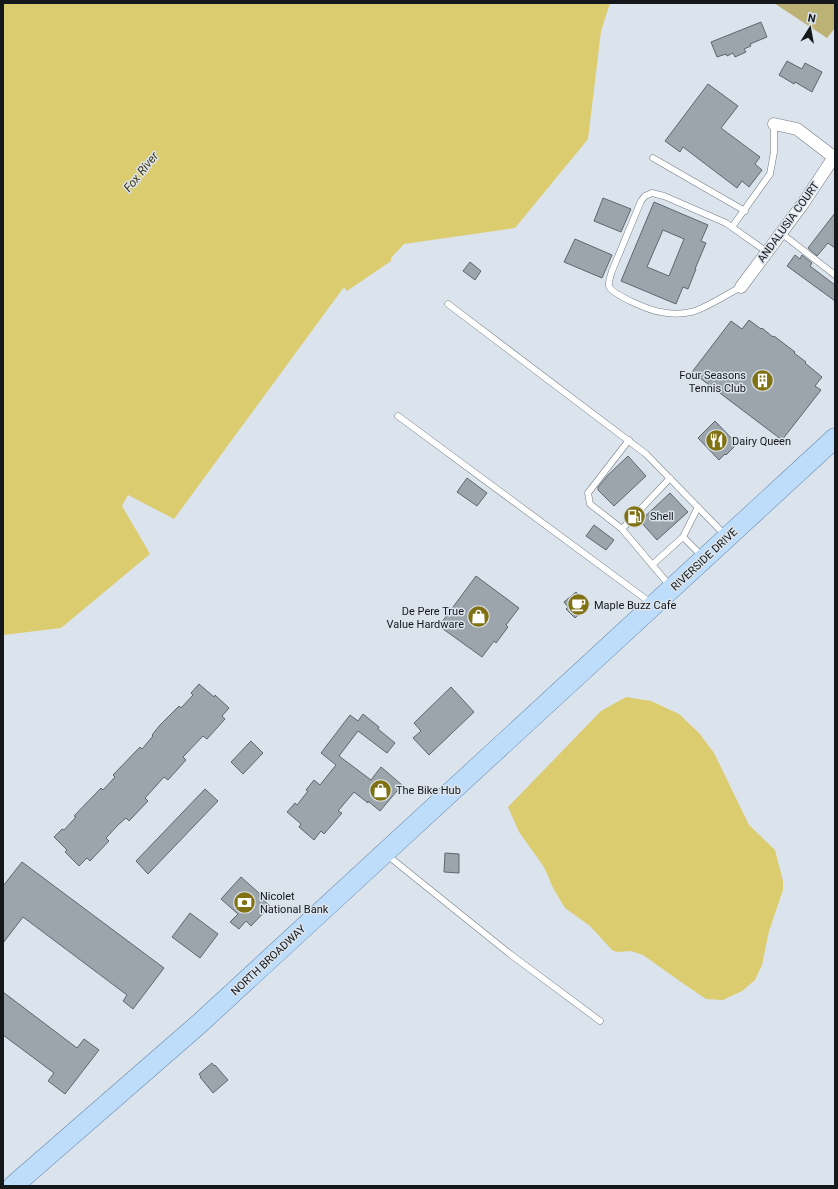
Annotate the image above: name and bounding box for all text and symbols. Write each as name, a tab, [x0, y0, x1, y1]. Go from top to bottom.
north arrow	[790, 8, 830, 48]
text: N	[807, 12, 817, 26]
water label: Fox River	[121, 148, 162, 195]
street label: ANDALUSIA COURT	[755, 179, 822, 265]
building icon: Four Seasons Tennis Club	[749, 368, 775, 394]
place label: Four Seasons Tennis Club	[679, 369, 746, 395]
restaurant icon: Dairy Queen	[704, 428, 730, 454]
place label: Dairy Queen	[732, 435, 791, 448]
fuel station icon: Shell	[622, 503, 648, 529]
place label: Shell	[650, 510, 674, 523]
street label: RIVERSIDE DRIVE	[669, 525, 740, 593]
cafe icon: Maple Buzz Cafe	[566, 592, 592, 618]
place label: Maple Buzz Cafe	[594, 599, 676, 612]
shop icon: De Pere True Value Hardware	[466, 604, 492, 630]
place label: De Pere True Value Hardware	[387, 605, 464, 631]
shop icon: The Bike Hub	[368, 777, 394, 803]
place label: The Bike Hub	[396, 784, 461, 797]
bank icon: Nicolet National Bank	[232, 889, 258, 915]
place label: Nicolet National Bank	[260, 890, 329, 916]
street label: NORTH BROADWAY	[228, 922, 309, 998]

